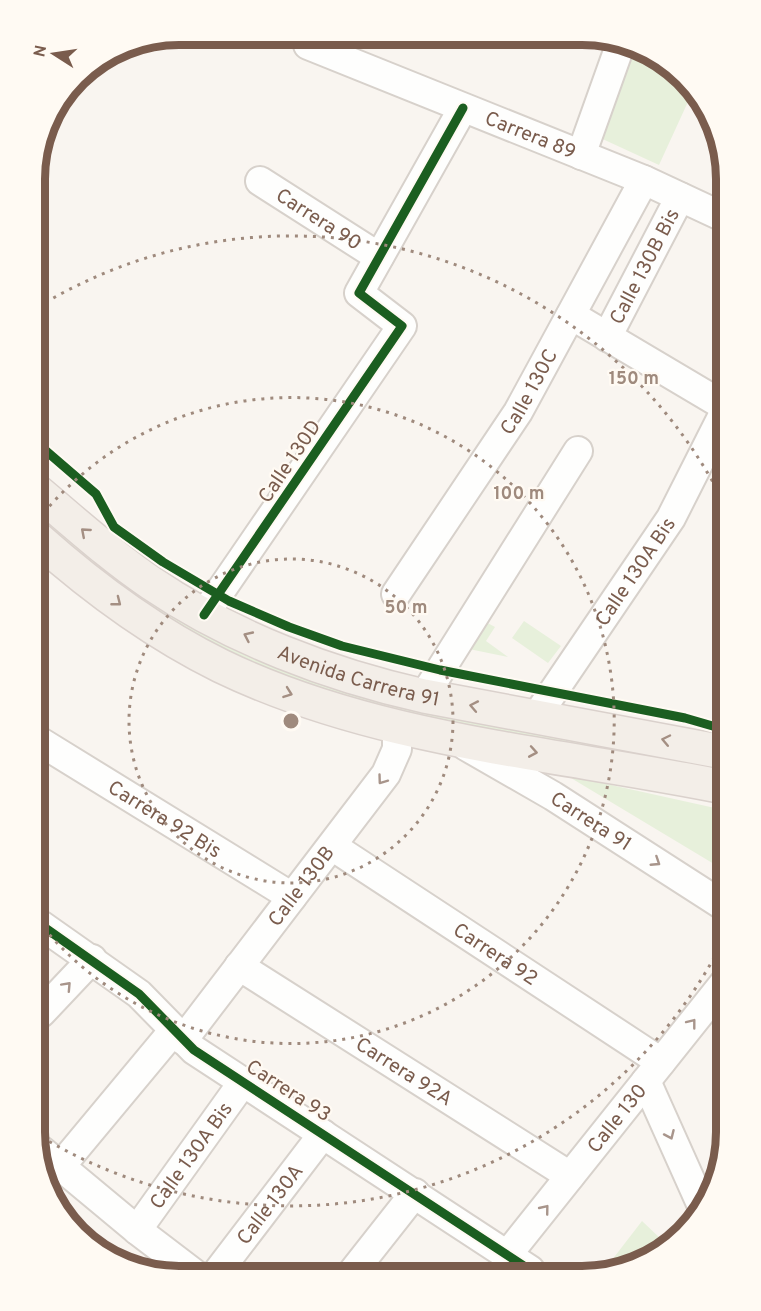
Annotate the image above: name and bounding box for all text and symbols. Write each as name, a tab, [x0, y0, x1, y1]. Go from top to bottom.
north arrow	[24, 24, 84, 84]
text: N	[30, 44, 52, 59]
street label: Carrera 89	[481, 106, 579, 166]
street label: Carrera 90	[270, 183, 366, 257]
street label: Calle 130B Bis	[605, 205, 687, 329]
street label: Calle 130C	[495, 345, 565, 441]
text: 150 m	[609, 368, 659, 391]
street label: Calle 130D	[253, 415, 328, 509]
text: 100 m	[493, 483, 545, 506]
street label: Calle 130A Bis	[590, 513, 683, 632]
one-way arrow	[81, 528, 91, 539]
one-way arrow	[110, 594, 121, 605]
text: 50 m	[384, 597, 428, 620]
one-way arrow	[244, 631, 255, 643]
street label: Avenida Carrera 91	[273, 640, 442, 714]
one-way arrow	[282, 685, 293, 698]
one-way arrow	[469, 700, 479, 713]
centre of rings	[281, 711, 301, 731]
one-way arrow	[661, 734, 671, 747]
one-way arrow	[527, 745, 537, 758]
one-way arrow	[378, 773, 389, 784]
street label: Carrera 92 Bis	[102, 776, 226, 865]
street label: Carrera 91	[545, 787, 636, 858]
street label: Calle 130B	[263, 841, 341, 933]
one-way arrow	[649, 855, 660, 866]
street label: Carrera 92	[447, 918, 542, 993]
one-way arrow	[59, 982, 70, 993]
one-way arrow	[685, 1019, 696, 1030]
street label: Carrera 92A	[350, 1032, 457, 1113]
street label: Carrera 93	[240, 1055, 335, 1129]
street label: Calle 130	[582, 1079, 654, 1159]
street label: Calle 130A Bis	[145, 1098, 239, 1215]
one-way arrow	[663, 1128, 675, 1139]
street label: Calle 130A	[232, 1160, 310, 1251]
one-way arrow	[537, 1204, 548, 1215]

